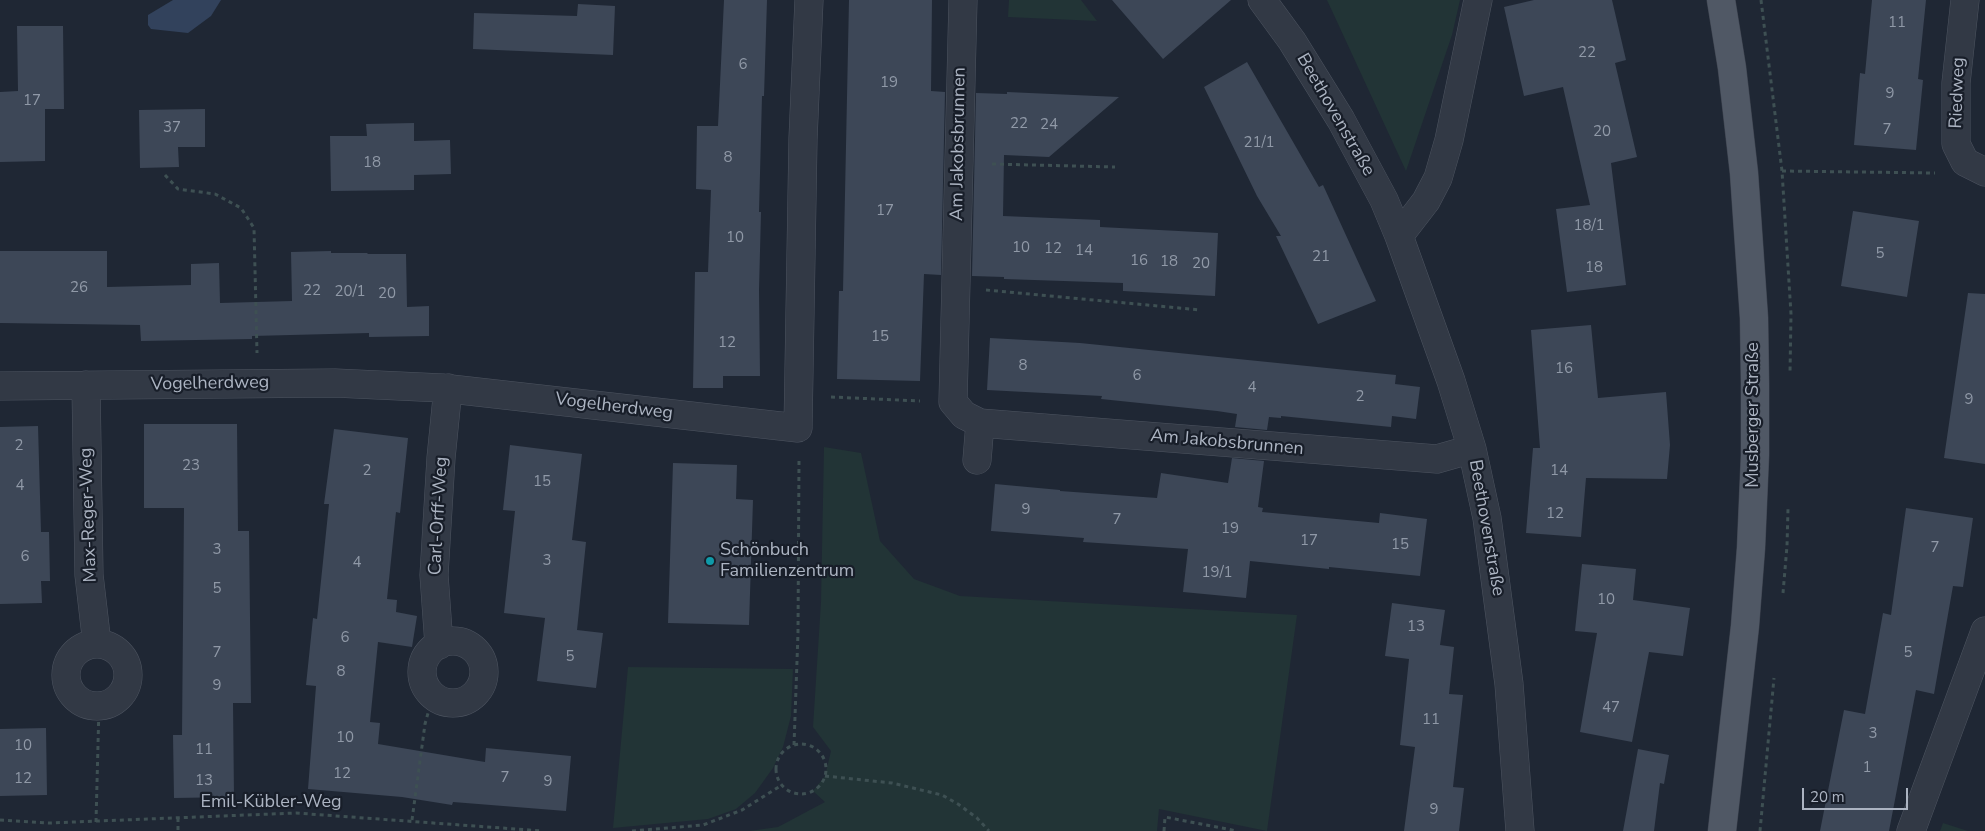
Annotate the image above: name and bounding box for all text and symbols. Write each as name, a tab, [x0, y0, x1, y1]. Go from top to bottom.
house number: 11	[1888, 14, 1906, 32]
house number: 22	[1578, 44, 1596, 62]
street label: Beethovenstraße	[1291, 50, 1379, 180]
house number: 6	[739, 56, 747, 74]
street label: Riedweg	[1946, 57, 1970, 129]
street label: Am Jakobsbrunnen	[947, 67, 971, 221]
house number: 19	[880, 74, 898, 92]
house number: 9	[1886, 85, 1894, 103]
house number: 17	[23, 92, 41, 110]
house number: 22	[1010, 115, 1028, 133]
house number: 24	[1040, 116, 1058, 134]
house number: 37	[163, 119, 181, 137]
house number: 7	[1883, 121, 1891, 139]
house number: 20	[1593, 123, 1611, 141]
house number: 21/1	[1243, 134, 1275, 152]
house number: 8	[724, 149, 732, 167]
house number: 18	[363, 154, 381, 172]
house number: 17	[876, 202, 894, 220]
house number: 18/1	[1573, 217, 1605, 235]
house number: 10	[726, 229, 744, 247]
house number: 10	[1012, 239, 1030, 257]
house number: 12	[1044, 240, 1062, 258]
house number: 14	[1075, 242, 1093, 260]
house number: 5	[1876, 245, 1884, 263]
house number: 21	[1312, 248, 1330, 266]
house number: 16	[1130, 252, 1148, 270]
house number: 18	[1160, 253, 1178, 271]
house number: 20	[1192, 255, 1210, 273]
house number: 18	[1585, 259, 1603, 277]
house number: 26	[70, 279, 88, 297]
house number: 22	[303, 282, 321, 300]
house number: 20/1	[334, 283, 366, 301]
house number: 20	[378, 285, 396, 303]
house number: 15	[871, 328, 889, 346]
house number: 12	[718, 334, 736, 352]
street label: Musberger Straße	[1743, 342, 1765, 488]
house number: 8	[1019, 357, 1027, 375]
house number: 16	[1555, 360, 1573, 378]
house number: 6	[1133, 367, 1141, 385]
street label: Vogelherdweg	[151, 372, 269, 396]
house number: 4	[1248, 379, 1256, 397]
house number: 2	[1356, 388, 1364, 406]
street label: Vogelherdweg	[554, 389, 674, 425]
house number: 9	[1965, 391, 1973, 409]
street label: Am Jakobsbrunnen	[1149, 426, 1305, 460]
house number: 2	[15, 437, 23, 455]
street label: Max-Reger-Weg	[76, 447, 102, 583]
street label: Carl-Orff-Weg	[425, 456, 453, 576]
house number: 23	[182, 457, 200, 475]
street label: Beethovenstraße	[1463, 458, 1509, 598]
house number: 2	[363, 462, 371, 480]
house number: 14	[1550, 462, 1568, 480]
house number: 15	[533, 473, 551, 491]
house number: 4	[16, 477, 24, 495]
house number: 9	[1022, 501, 1030, 519]
house number: 12	[1546, 505, 1564, 523]
house number: 7	[1113, 511, 1121, 529]
house number: 19	[1221, 520, 1239, 538]
house number: 17	[1300, 532, 1318, 550]
house number: 15	[1391, 536, 1409, 554]
house number: 7	[1931, 539, 1939, 557]
place label: Schönbuch Familienzentrum	[720, 540, 854, 582]
house number: 3	[213, 541, 221, 559]
house number: 6	[21, 548, 29, 566]
house number: 3	[543, 552, 551, 570]
house number: 4	[353, 554, 361, 572]
marker: Schönbuch Familienzentrum	[704, 555, 716, 567]
house number: 19/1	[1201, 564, 1233, 582]
house number: 5	[213, 580, 221, 598]
house number: 10	[1597, 591, 1615, 609]
house number: 13	[1407, 618, 1425, 636]
house number: 6	[341, 629, 349, 647]
house number: 7	[213, 644, 221, 662]
house number: 5	[1904, 644, 1912, 662]
house number: 5	[566, 648, 574, 666]
house number: 8	[337, 663, 345, 681]
house number: 9	[213, 677, 221, 695]
house number: 47	[1602, 699, 1620, 717]
house number: 11	[1422, 711, 1440, 729]
house number: 3	[1869, 725, 1877, 743]
house number: 10	[336, 729, 354, 747]
house number: 10	[14, 737, 32, 755]
house number: 11	[195, 741, 213, 759]
house number: 1	[1863, 759, 1871, 777]
house number: 12	[333, 765, 351, 783]
house number: 7	[501, 769, 509, 787]
house number: 12	[14, 770, 32, 788]
house number: 13	[195, 772, 213, 790]
house number: 9	[544, 773, 552, 791]
scale bar	[1805, 778, 1911, 810]
text: 20 m	[1810, 787, 1845, 807]
street label: Emil-Kübler-Weg	[200, 792, 342, 814]
house number: 9	[1430, 801, 1438, 819]

